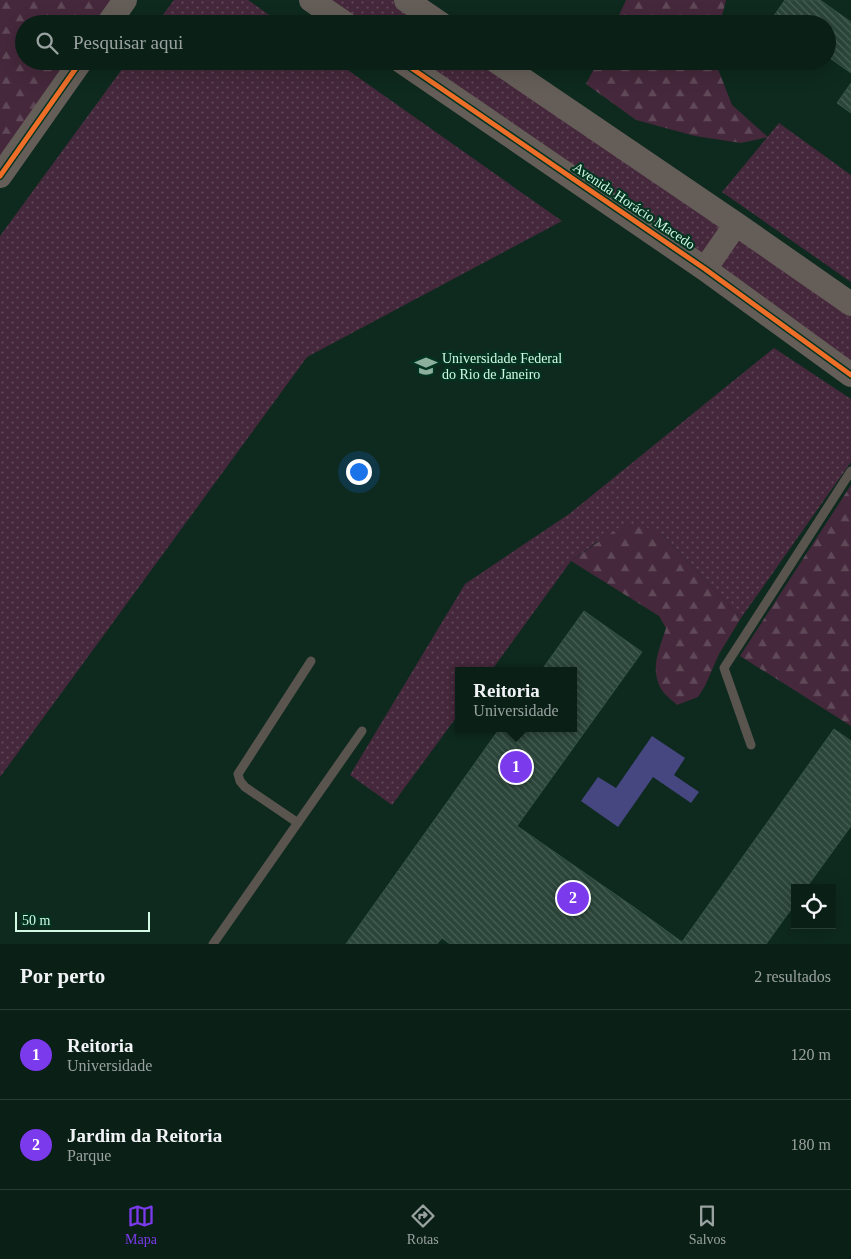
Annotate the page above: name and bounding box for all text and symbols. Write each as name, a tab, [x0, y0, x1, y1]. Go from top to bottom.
search box	[15, 15, 836, 70]
icon: search	[33, 29, 61, 57]
text: Pesquisar aqui	[73, 32, 183, 53]
street label: Avenida Horácio Macedo	[570, 160, 698, 252]
place label: Universidade Federal do Rio de Janeiro	[442, 351, 562, 382]
school or university icon: Universidade Federal do Rio de Janeiro	[413, 353, 439, 379]
your location	[346, 459, 372, 485]
popup	[455, 667, 577, 732]
text: Reitoria	[473, 680, 540, 701]
text: Universidade	[473, 702, 559, 719]
pin: 1	[500, 748, 532, 786]
pin: 2	[557, 879, 589, 917]
map controls	[791, 884, 836, 929]
button: locate	[791, 884, 836, 929]
scale bar	[15, 909, 150, 932]
text: 50 m	[22, 913, 50, 928]
text: Por perto	[20, 964, 105, 988]
text: 2 resultados	[754, 968, 831, 985]
text: Reitoria	[67, 1035, 133, 1056]
text: 1	[32, 1046, 40, 1063]
text: 120 m	[791, 1046, 831, 1063]
text: Universidade	[67, 1057, 152, 1074]
text: Jardim da Reitoria	[67, 1125, 222, 1146]
text: 2	[32, 1136, 40, 1153]
text: 180 m	[791, 1136, 831, 1153]
text: Parque	[67, 1147, 111, 1164]
tab: Mapa	[125, 1202, 157, 1248]
tab: Rotas	[407, 1202, 439, 1248]
tab: Salvos	[689, 1202, 726, 1248]

